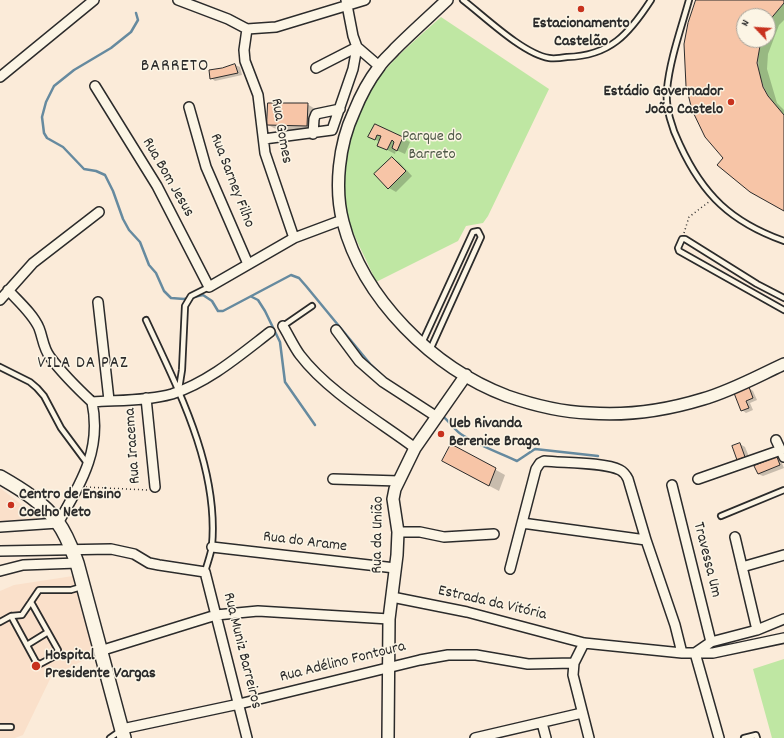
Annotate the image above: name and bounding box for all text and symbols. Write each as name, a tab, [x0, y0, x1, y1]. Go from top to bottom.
marker: Estacionamento Castelão	[576, 4, 586, 14]
north arrow	[736, 8, 776, 48]
place label: Estacionamento Castelão	[532, 15, 630, 53]
text: N	[738, 18, 754, 29]
district label: BARRETO	[141, 57, 209, 79]
place label: Estádio Governador João Castelo	[604, 83, 723, 121]
street label: Rua Gomes	[265, 97, 295, 165]
marker: Estádio Governador João Castelo	[726, 97, 736, 107]
park label: Parque do Barreto	[402, 128, 462, 166]
street label: Rua Sarney Filho	[204, 131, 258, 231]
street label: Rua Bom Jesus	[137, 135, 197, 221]
district label: VILA DA PAZ	[37, 355, 129, 375]
street label: Rua Iracema	[122, 407, 146, 485]
place label: Ueb Rivanda Berenice Braga	[449, 415, 540, 453]
marker: Ueb Rivanda Berenice Braga	[436, 429, 446, 439]
place label: Centro de Ensino Coelho Neto	[19, 486, 121, 524]
street label: Rua da União	[369, 496, 389, 574]
marker: Centro de Ensino Coelho Neto	[6, 500, 16, 510]
street label: Travessa Um	[687, 520, 725, 600]
street label: Rua do Arame	[262, 528, 348, 558]
street label: Estrada da Vitória	[436, 582, 548, 626]
street label: Rua Muniz Barreiros	[217, 591, 265, 711]
street label: Rua Adélino Fontoura	[278, 638, 408, 688]
place label: Hospital Presidente Vargas	[45, 647, 156, 685]
marker: Hospital Presidente Vargas	[30, 660, 42, 672]

